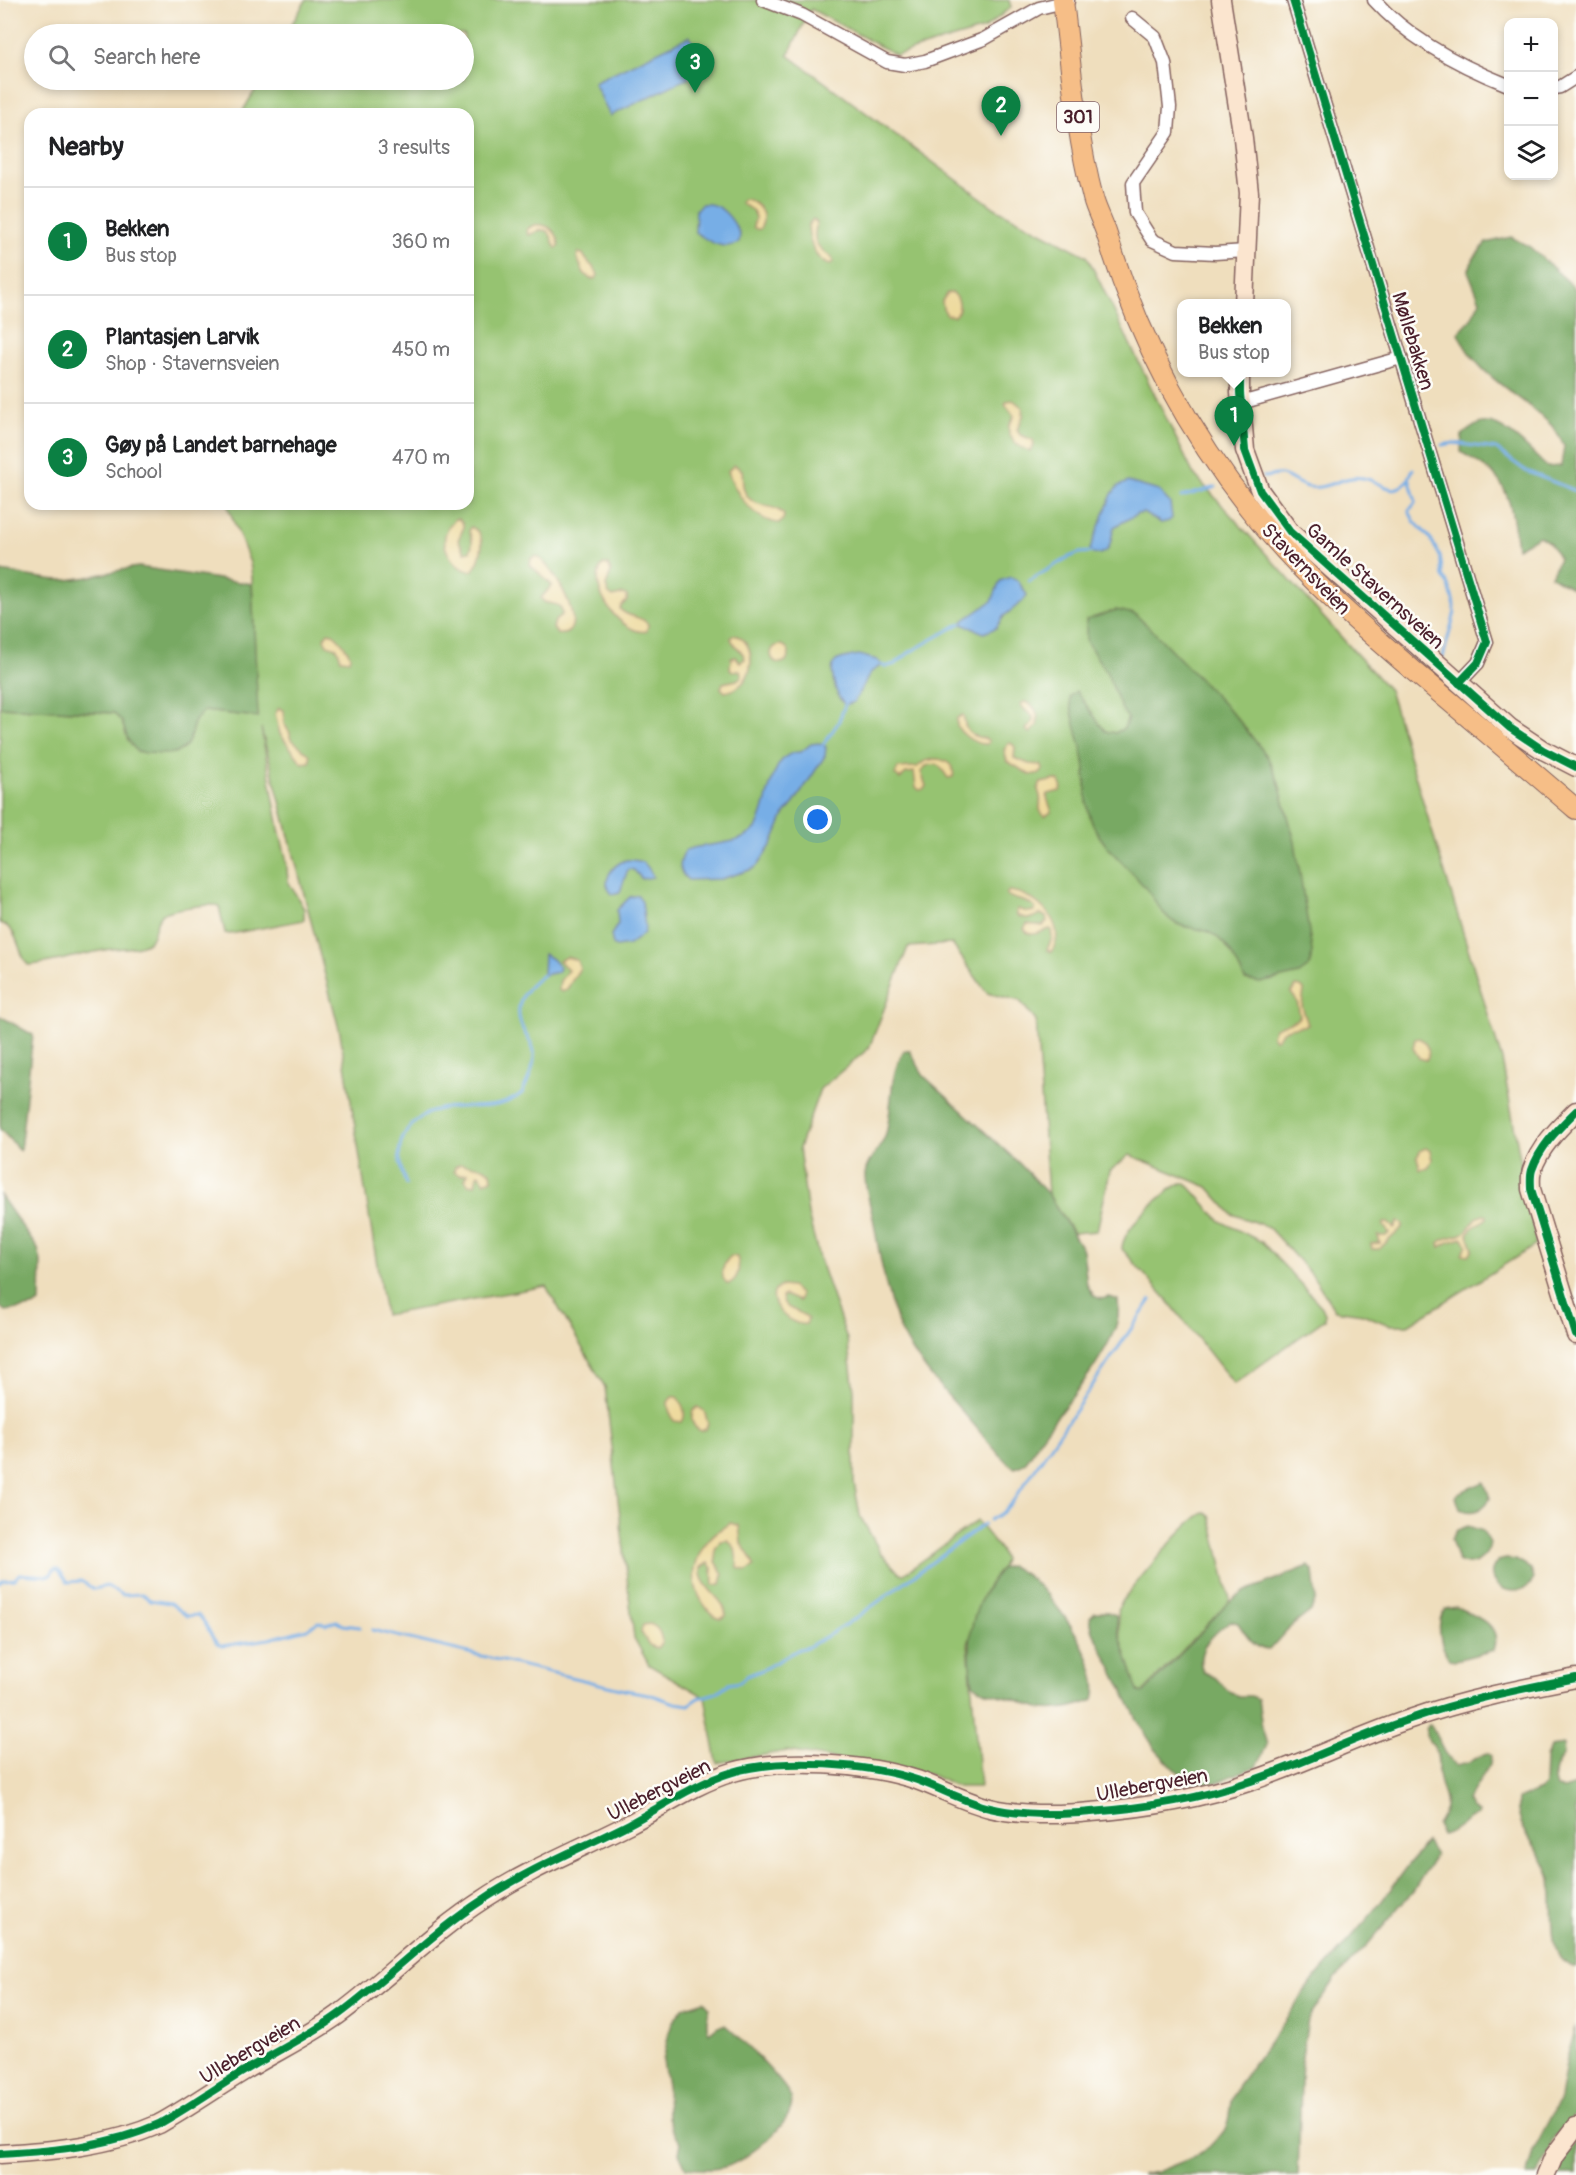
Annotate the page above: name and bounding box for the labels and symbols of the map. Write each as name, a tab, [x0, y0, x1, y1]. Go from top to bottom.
pin: 3	[676, 44, 714, 93]
pin: 2	[982, 86, 1020, 136]
road number: 301	[1057, 102, 1099, 132]
street label: Møllebakken	[1386, 289, 1440, 393]
pin: 1	[1214, 396, 1254, 446]
street label: Gamle Stavernsveien	[1301, 517, 1449, 655]
street label: Stavernsveien	[1256, 518, 1356, 620]
your location	[803, 805, 832, 834]
street label: Ullebergveien	[603, 1753, 715, 1827]
street label: Ullebergveien	[1094, 1763, 1210, 1807]
street label: Ullebergveien	[195, 2010, 305, 2090]

